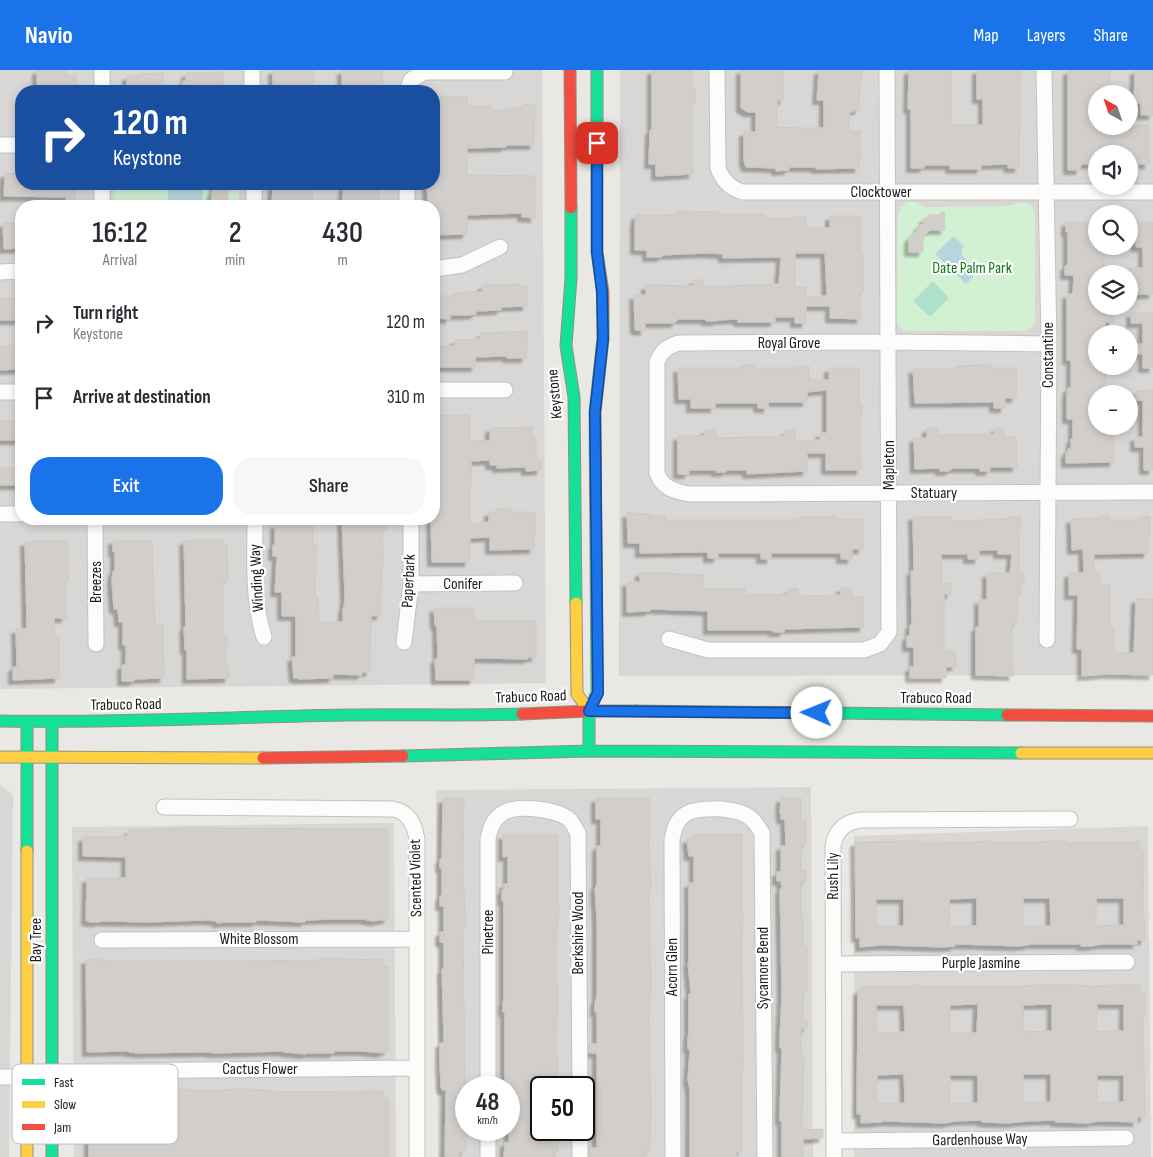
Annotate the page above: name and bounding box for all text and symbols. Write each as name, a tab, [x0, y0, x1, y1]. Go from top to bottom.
text: Navio	[25, 21, 73, 50]
text: Map	[974, 25, 999, 46]
text: Layers	[1027, 25, 1066, 46]
text: Share	[1094, 25, 1128, 46]
north arrow	[1088, 85, 1138, 135]
map controls	[1088, 85, 1138, 435]
text: 120 m	[113, 102, 188, 145]
icon: right	[30, 105, 95, 170]
pin	[576, 122, 618, 164]
icon: arrive	[583, 129, 611, 157]
text: Keystone	[113, 145, 182, 172]
button: sound	[1088, 145, 1138, 195]
street label: Clocktower	[850, 183, 912, 202]
button: search	[1088, 205, 1138, 255]
text: 16:12	[92, 215, 148, 251]
text: 2	[229, 215, 241, 251]
text: 430	[322, 215, 363, 251]
text: Arrival	[103, 251, 137, 270]
text: min	[225, 251, 245, 270]
text: m	[337, 251, 348, 270]
park label: Date Palm Park	[932, 259, 1012, 278]
button: layers	[1088, 265, 1138, 315]
text: Turn right	[73, 302, 138, 325]
icon: right	[30, 309, 58, 337]
text: 120 m	[387, 311, 425, 334]
street label: Constantine	[1039, 322, 1058, 388]
text: Keystone	[73, 325, 123, 344]
button: +	[1088, 325, 1138, 375]
street label: Royal Grove	[758, 334, 820, 353]
street label: Keystone	[543, 368, 567, 420]
icon: arrive	[30, 384, 58, 412]
button: −	[1088, 385, 1138, 435]
text: Arrive at destination	[73, 386, 211, 409]
text: 310 m	[387, 386, 425, 409]
street label: Mapleton	[880, 440, 899, 490]
button: Exit	[30, 457, 223, 515]
button: Share	[233, 457, 425, 515]
street label: Statuary	[911, 484, 957, 503]
street label: Winding Way	[246, 544, 268, 612]
street label: Paperbark	[398, 554, 420, 608]
street label: Breezes	[87, 561, 106, 603]
street label: Conifer	[443, 575, 483, 594]
street label: Trabuco Road	[495, 686, 567, 708]
position arrow	[790, 686, 842, 738]
street label: Trabuco Road	[900, 689, 972, 708]
street label: Trabuco Road	[90, 695, 162, 715]
street label: Scented Violet	[406, 839, 426, 917]
street label: Rush Lily	[824, 852, 843, 900]
street label: Berkshire Wood	[569, 891, 588, 975]
street label: Pinetree	[479, 909, 498, 955]
street label: Bay Tree	[27, 918, 46, 962]
street label: Sycamore Bend	[754, 927, 773, 1009]
street label: White Blossom	[220, 930, 298, 949]
street label: Acorn Glen	[663, 938, 682, 997]
street label: Purple Jasmine	[942, 954, 1020, 973]
street label: Cactus Flower	[222, 1060, 298, 1079]
legend	[12, 1064, 178, 1144]
text: Fast	[54, 1074, 74, 1091]
speed limit sign: 50	[530, 1076, 595, 1141]
text: 48	[476, 1087, 499, 1118]
text: Slow	[54, 1096, 76, 1113]
text: km/h	[477, 1113, 498, 1128]
text: Jam	[53, 1119, 71, 1136]
street label: Gardenhouse Way	[932, 1130, 1028, 1150]

